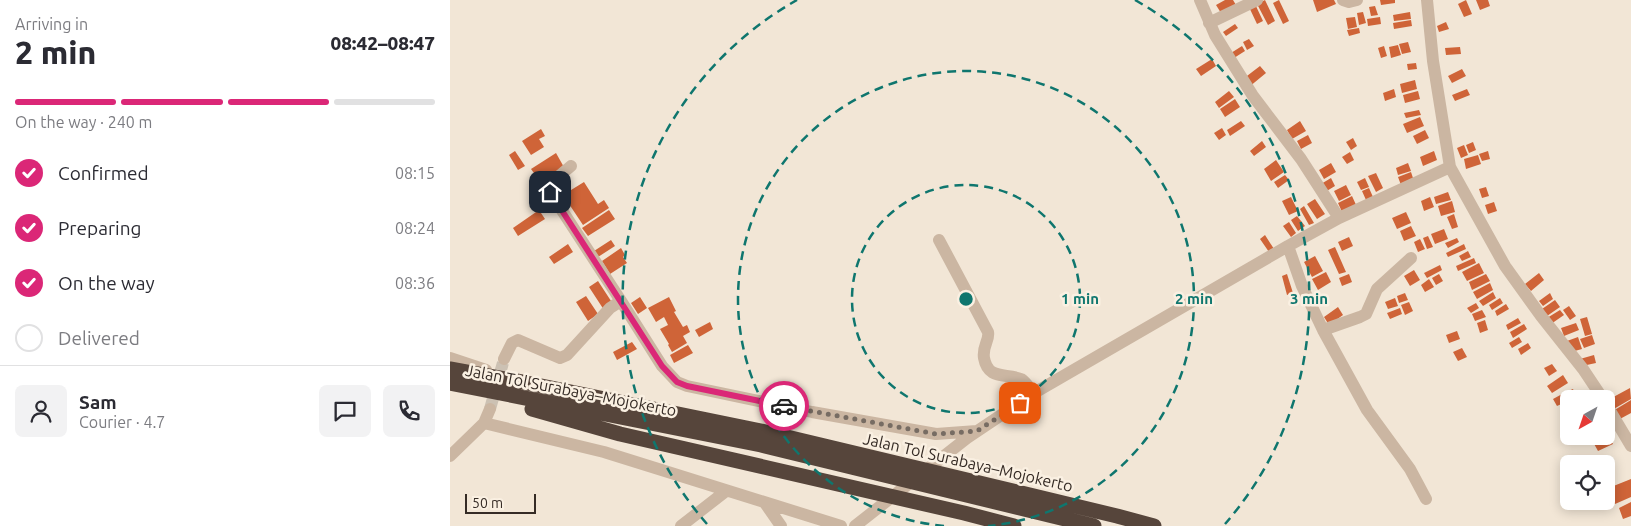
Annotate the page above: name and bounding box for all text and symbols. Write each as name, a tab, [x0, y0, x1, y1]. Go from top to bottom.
text: Arriving in	[15, 15, 88, 33]
text: 08:42–08:47	[330, 32, 435, 54]
text: 2 min	[15, 34, 96, 70]
text: On the way · 240 m	[15, 113, 152, 131]
icon: check	[15, 159, 43, 187]
text: Confirmed	[58, 162, 149, 184]
text: 08:15	[395, 164, 435, 182]
pin	[529, 171, 571, 213]
icon: home	[536, 178, 564, 206]
icon: check	[15, 214, 43, 242]
text: Preparing	[58, 217, 142, 239]
text: 08:24	[395, 219, 435, 237]
icon: check	[15, 269, 43, 297]
text: On the way	[58, 272, 155, 294]
text: 08:36	[395, 274, 435, 292]
centre of rings	[957, 290, 975, 308]
text: 1 min	[1061, 290, 1099, 307]
text: 2 min	[1175, 290, 1213, 307]
text: 3 min	[1290, 290, 1328, 307]
text: Delivered	[58, 327, 140, 349]
street label: Jalan Tol Surabaya–Mojokerto	[464, 361, 678, 419]
courier	[759, 381, 809, 431]
pin	[999, 382, 1041, 424]
button: person	[15, 385, 67, 437]
button: chat	[319, 385, 371, 437]
button: phone	[383, 385, 435, 437]
icon: bag	[1006, 389, 1034, 417]
north arrow	[1560, 390, 1615, 445]
map controls	[1560, 390, 1615, 510]
text: Sam	[79, 391, 117, 413]
icon: car	[770, 392, 798, 420]
text: Courier · 4.7	[79, 413, 165, 431]
street label: Jalan Tol Surabaya–Mojokerto	[861, 429, 1075, 495]
button: locate	[1560, 455, 1615, 510]
scale bar	[465, 491, 536, 514]
text: 50 m	[472, 495, 503, 511]

